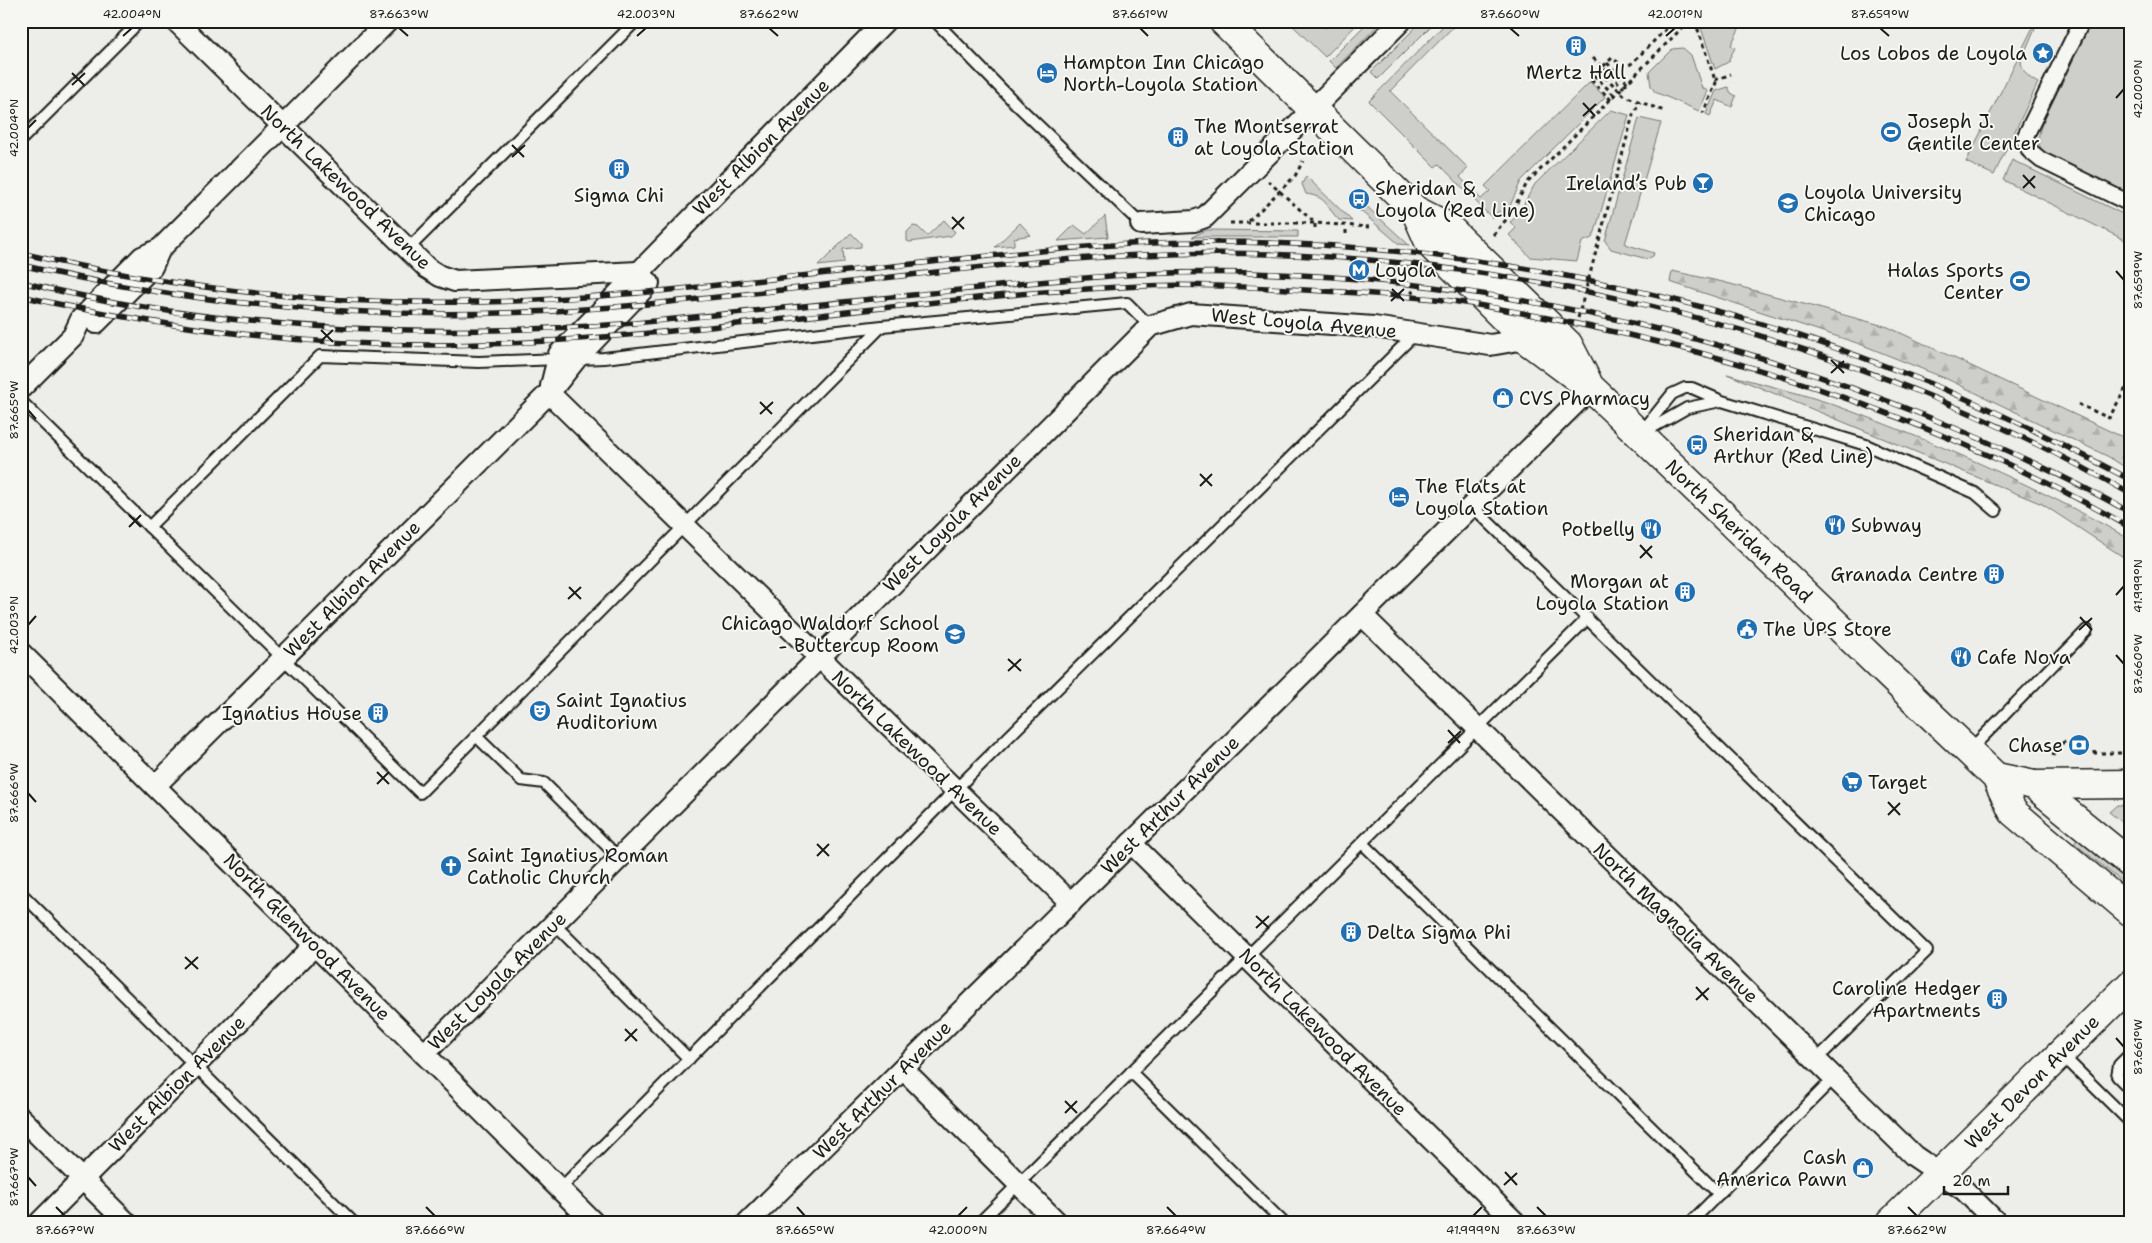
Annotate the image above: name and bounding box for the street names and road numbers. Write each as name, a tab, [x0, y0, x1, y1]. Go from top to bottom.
street label: West Albion Avenue	[687, 73, 835, 221]
street label: North Lakewood Avenue	[255, 99, 437, 275]
street label: West Loyola Avenue	[1210, 302, 1398, 344]
street label: West Loyola Avenue	[877, 448, 1027, 598]
street label: North Sheridan Road	[1660, 454, 1818, 608]
street label: West Albion Avenue	[278, 515, 426, 663]
street label: North Lakewood Avenue	[826, 665, 1008, 841]
street label: West Arthur Avenue	[1095, 730, 1245, 880]
street label: North Magnolia Avenue	[1588, 837, 1764, 1009]
street label: North Glenwood Avenue	[218, 848, 396, 1026]
street label: West Loyola Avenue	[422, 906, 572, 1056]
street label: North Lakewood Avenue	[1234, 943, 1412, 1121]
street label: West Devon Avenue	[1959, 1009, 2105, 1155]
street label: West Albion Avenue	[103, 1010, 251, 1158]
street label: West Arthur Avenue	[807, 1015, 957, 1165]

